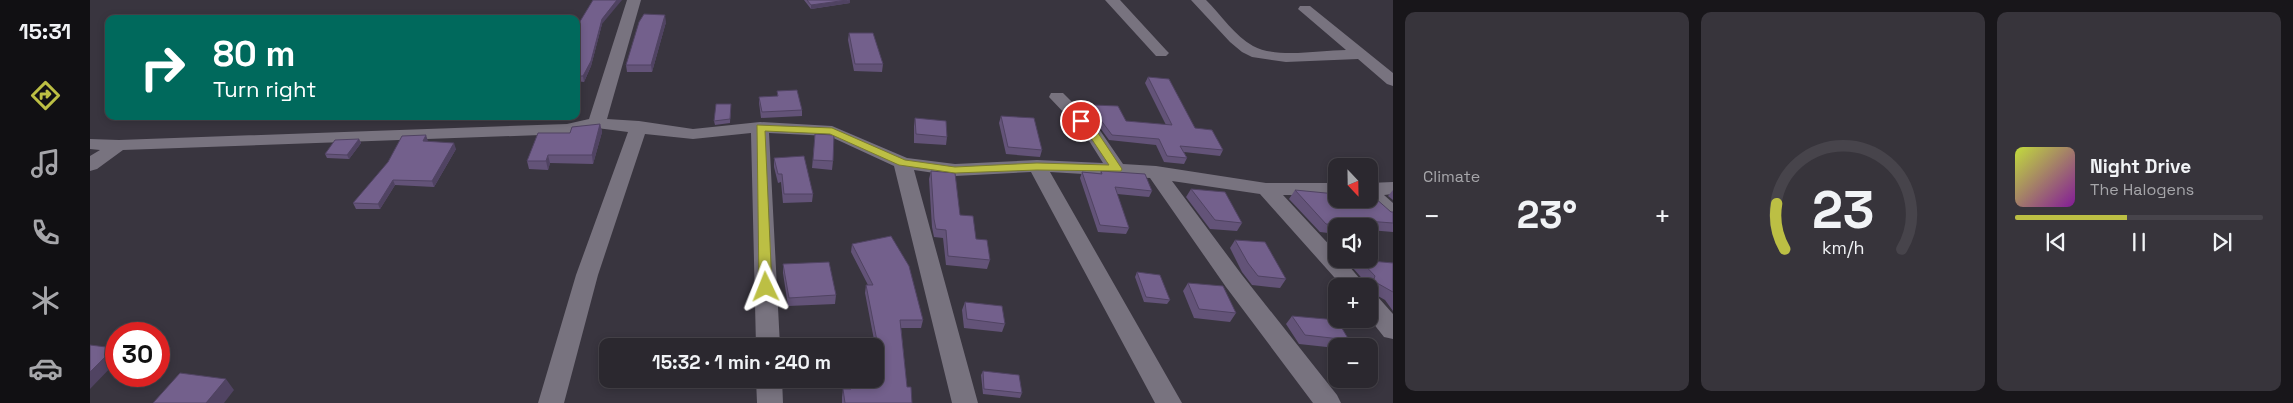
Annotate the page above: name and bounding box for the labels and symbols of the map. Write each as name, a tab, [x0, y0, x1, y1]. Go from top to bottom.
pin	[1060, 100, 1102, 142]
north arrow	[1328, 158, 1378, 208]
position arrow	[739, 260, 791, 312]
speed limit sign: 30	[105, 322, 170, 387]

